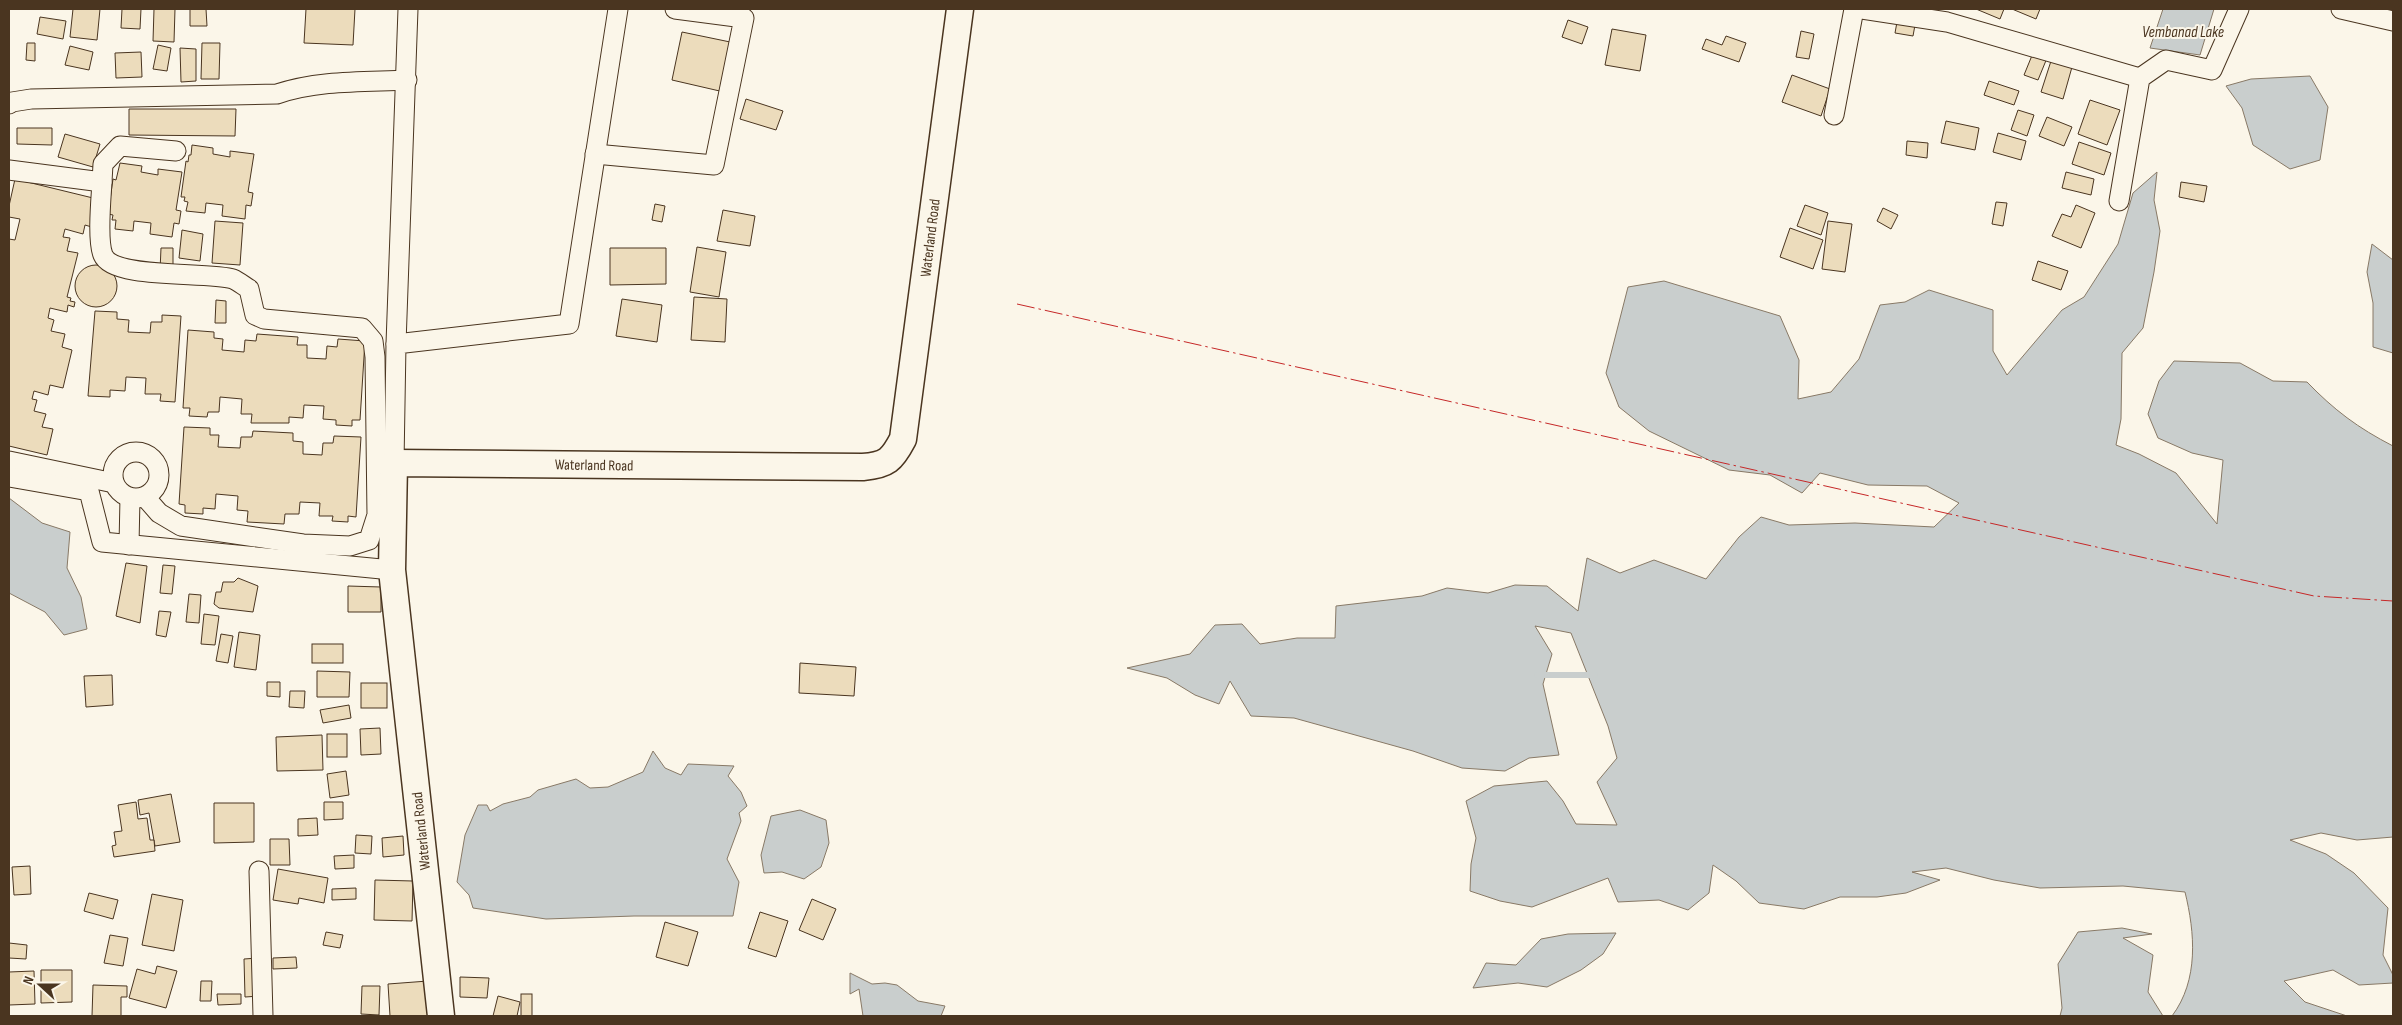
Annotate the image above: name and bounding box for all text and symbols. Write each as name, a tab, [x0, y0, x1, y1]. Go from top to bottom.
water label: Vembanad Lake	[2142, 23, 2224, 42]
street label: Waterland Road	[916, 198, 945, 278]
street label: Waterland Road	[555, 455, 633, 476]
street label: Waterland Road	[408, 791, 435, 871]
north arrow	[15, 960, 65, 1010]
text: N	[19, 974, 38, 987]

